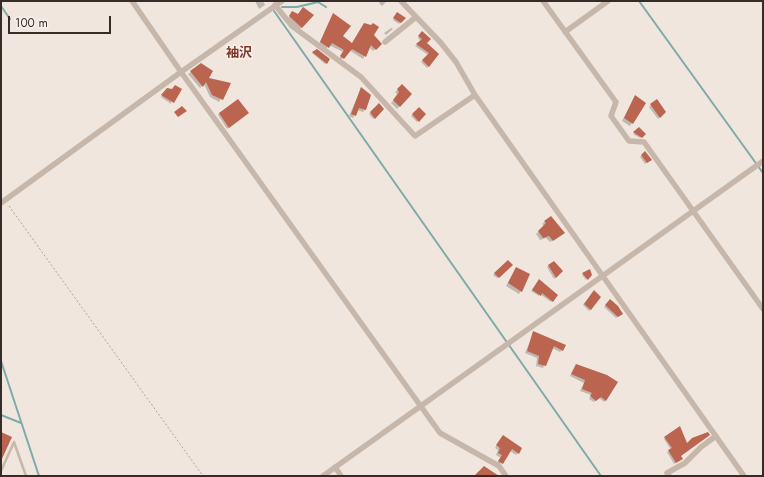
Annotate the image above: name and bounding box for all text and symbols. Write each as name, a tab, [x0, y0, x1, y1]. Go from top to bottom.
scale bar	[10, 8, 113, 34]
text: 100 m	[15, 14, 48, 32]
district label: 袖沢	[226, 46, 252, 62]

